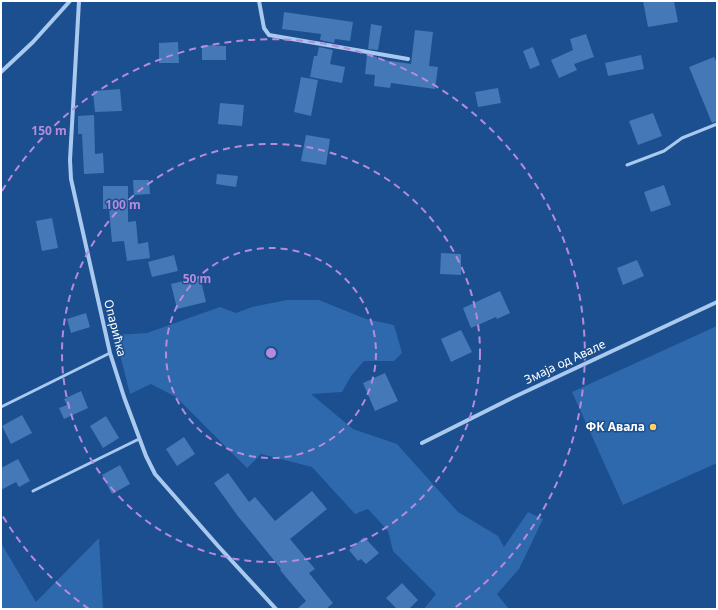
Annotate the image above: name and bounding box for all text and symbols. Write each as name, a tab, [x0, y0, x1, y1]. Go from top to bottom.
text: 150 m	[31, 122, 67, 139]
text: 100 m	[105, 196, 141, 213]
text: 50 m	[183, 270, 211, 287]
street label: Опарићка	[100, 298, 131, 358]
street label: Змаја од Авале	[521, 335, 609, 388]
centre of rings	[264, 346, 278, 360]
place label: ФК Авала	[586, 418, 645, 435]
marker: ФК Авала	[648, 422, 658, 432]

